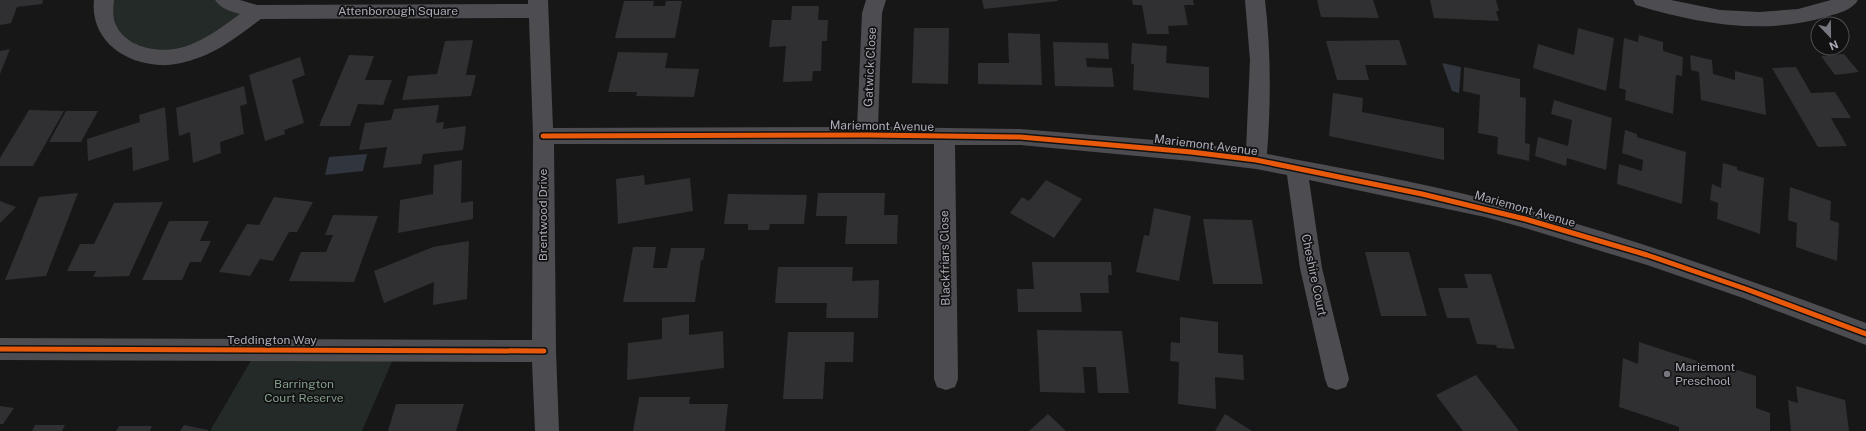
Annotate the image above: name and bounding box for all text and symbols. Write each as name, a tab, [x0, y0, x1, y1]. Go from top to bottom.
street label: Attenborough Square	[338, 4, 458, 18]
north arrow	[1810, 16, 1850, 56]
street label: Gatwick Close	[861, 27, 879, 107]
text: N	[1828, 38, 1840, 52]
street label: Mariemont Avenue	[830, 118, 934, 134]
street label: Mariemont Avenue	[1153, 132, 1259, 158]
street label: Brentwood Drive	[536, 169, 550, 261]
street label: Mariemont Avenue	[1473, 188, 1577, 230]
street label: Blackfriars Close	[937, 210, 953, 306]
street label: Cheshire Court	[1298, 233, 1330, 318]
street label: Teddington Way	[227, 333, 317, 347]
place label: Mariemont Preschool	[1675, 360, 1736, 388]
marker: Mariemont Preschool	[1662, 369, 1672, 379]
park label: Barrington Court Reserve	[264, 377, 344, 405]

